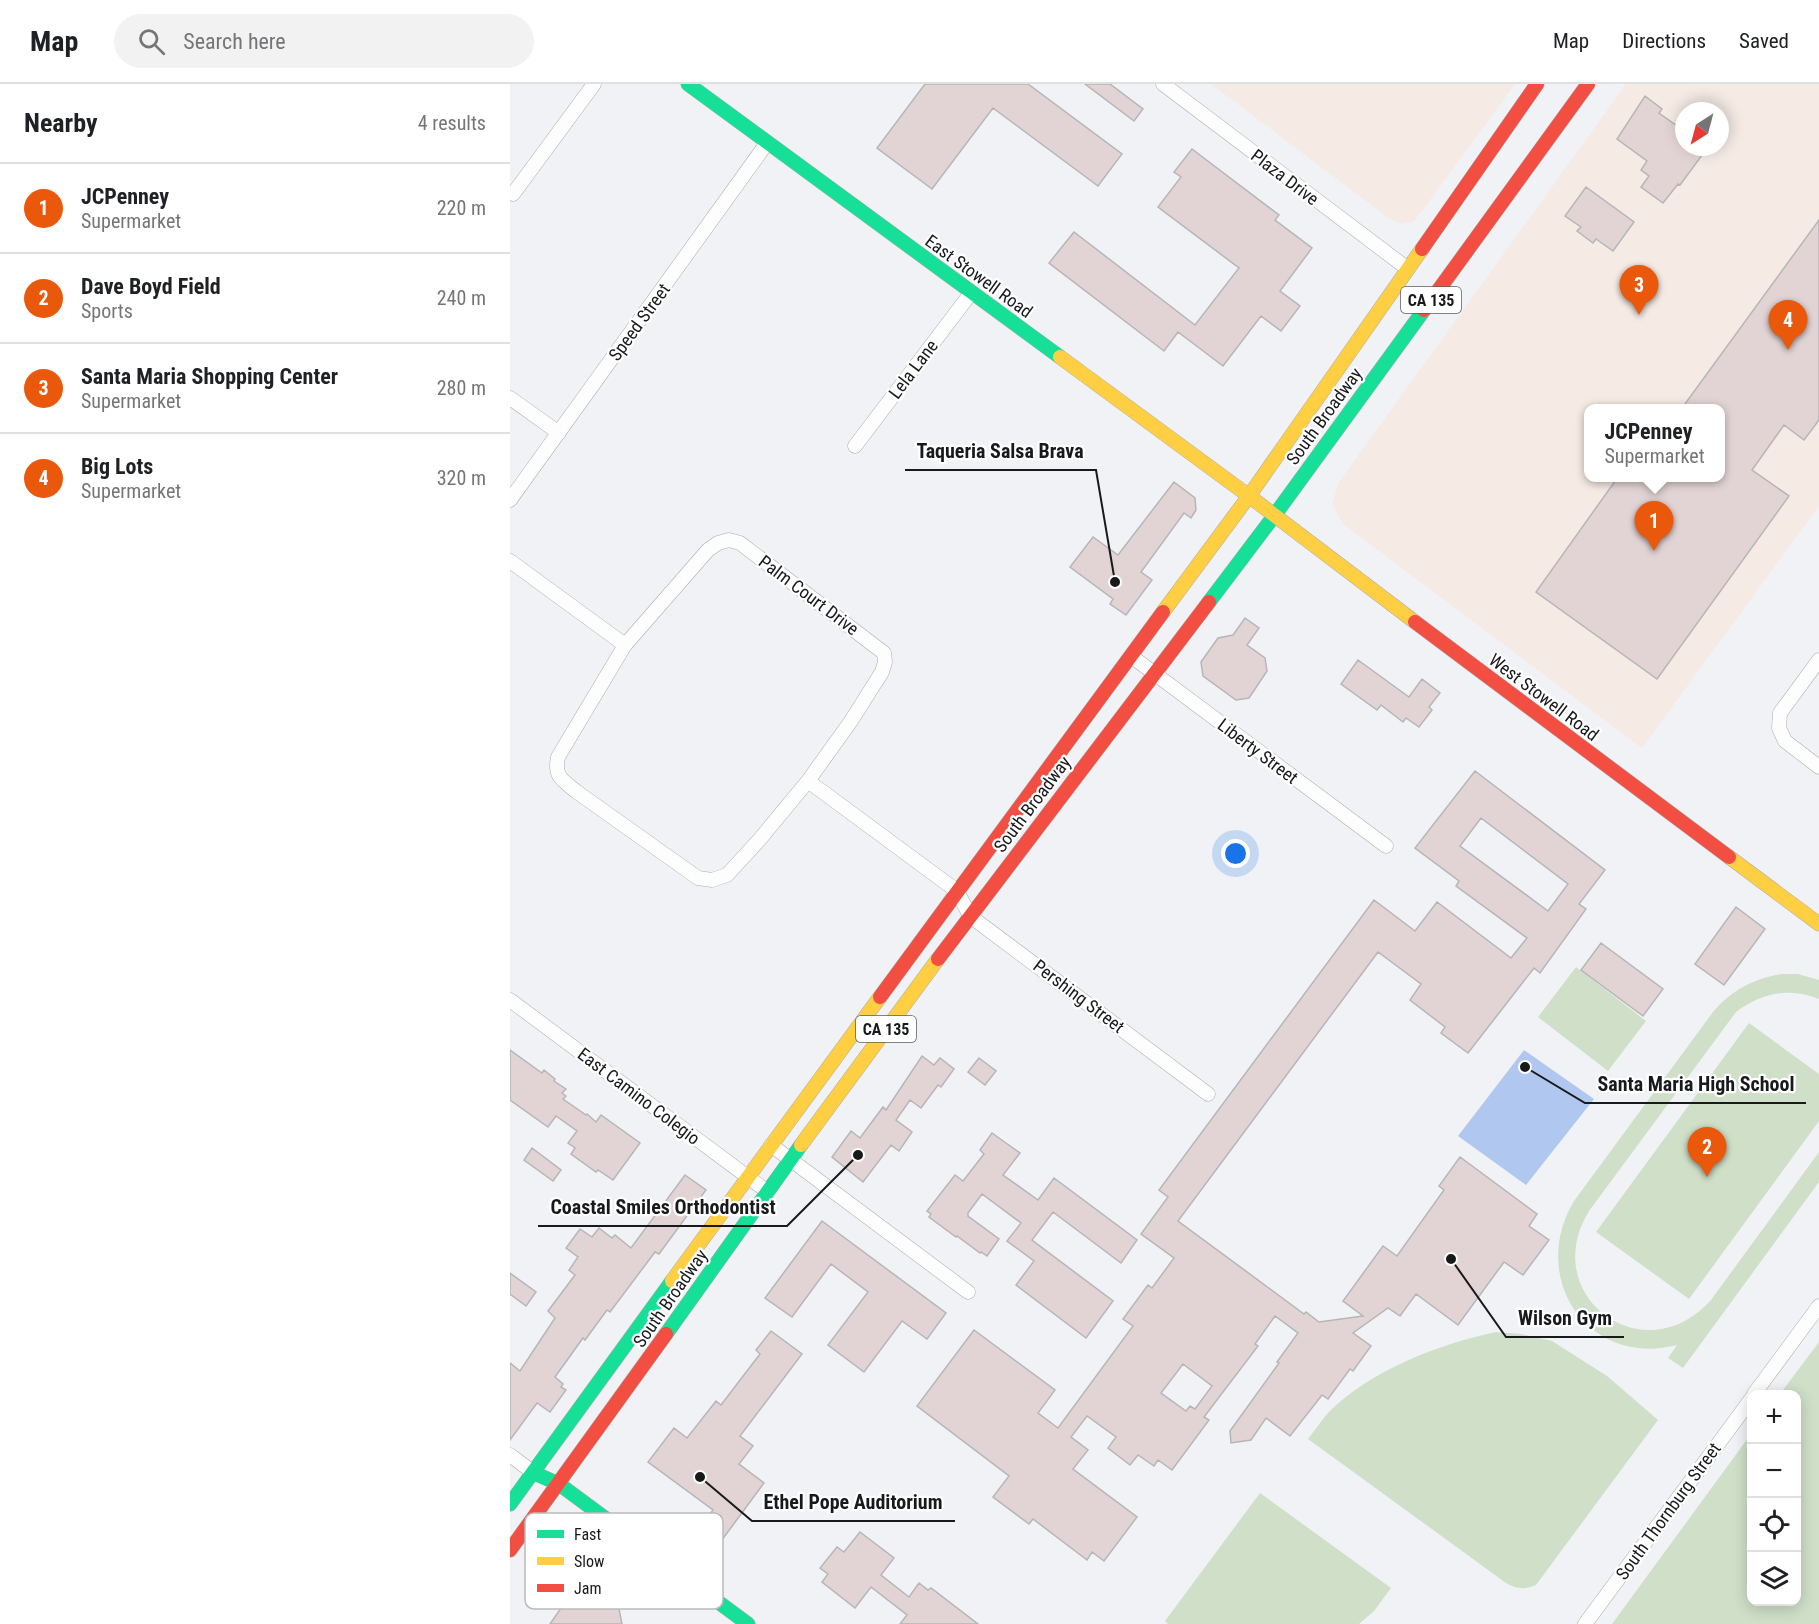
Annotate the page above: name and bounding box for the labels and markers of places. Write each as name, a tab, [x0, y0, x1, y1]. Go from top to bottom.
pin: 3	[1620, 266, 1658, 315]
pin: 4	[1768, 300, 1808, 350]
callout: Taqueria Salsa Brava	[905, 432, 1096, 470]
pin: 1	[1634, 502, 1674, 551]
callout: Santa Maria High School	[1585, 1065, 1806, 1103]
pin: 2	[1688, 1128, 1726, 1177]
callout: Coastal Smiles Orthodontist	[538, 1188, 787, 1226]
callout: Wilson Gym	[1506, 1299, 1624, 1337]
callout: Ethel Pope Auditorium	[752, 1483, 955, 1521]

